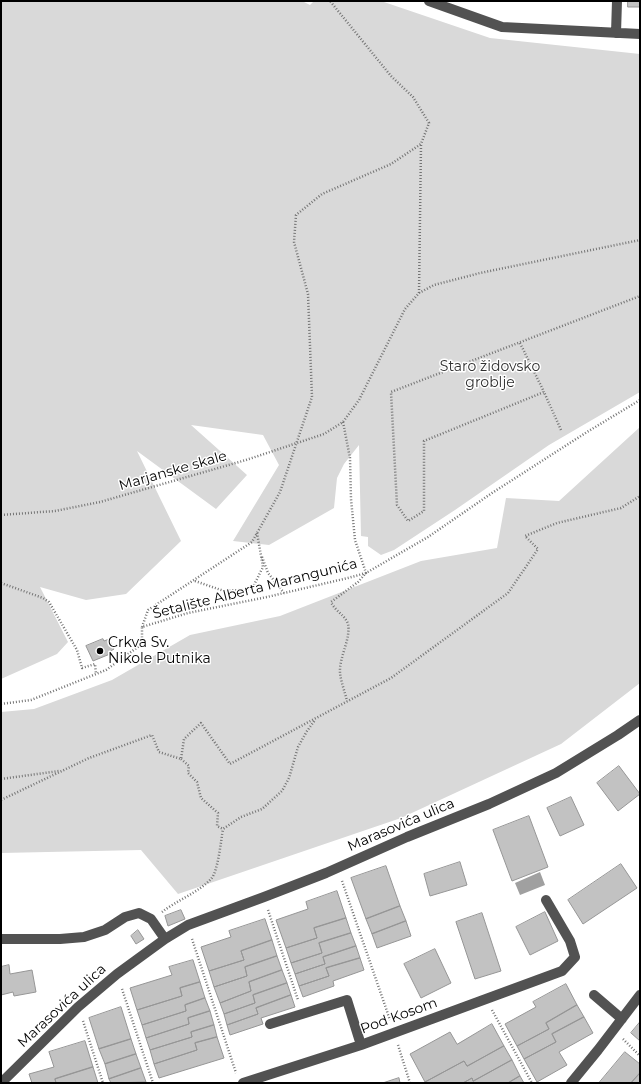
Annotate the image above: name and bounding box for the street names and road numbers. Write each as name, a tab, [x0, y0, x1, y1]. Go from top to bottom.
street label: Marjanske skale	[117, 448, 229, 494]
street label: Šetalište Alberta Marangunića	[151, 555, 359, 623]
street label: Marasovića ulica	[345, 795, 457, 855]
street label: Marasovića ulica	[14, 961, 110, 1051]
street label: Pod Kosom	[358, 994, 440, 1038]

